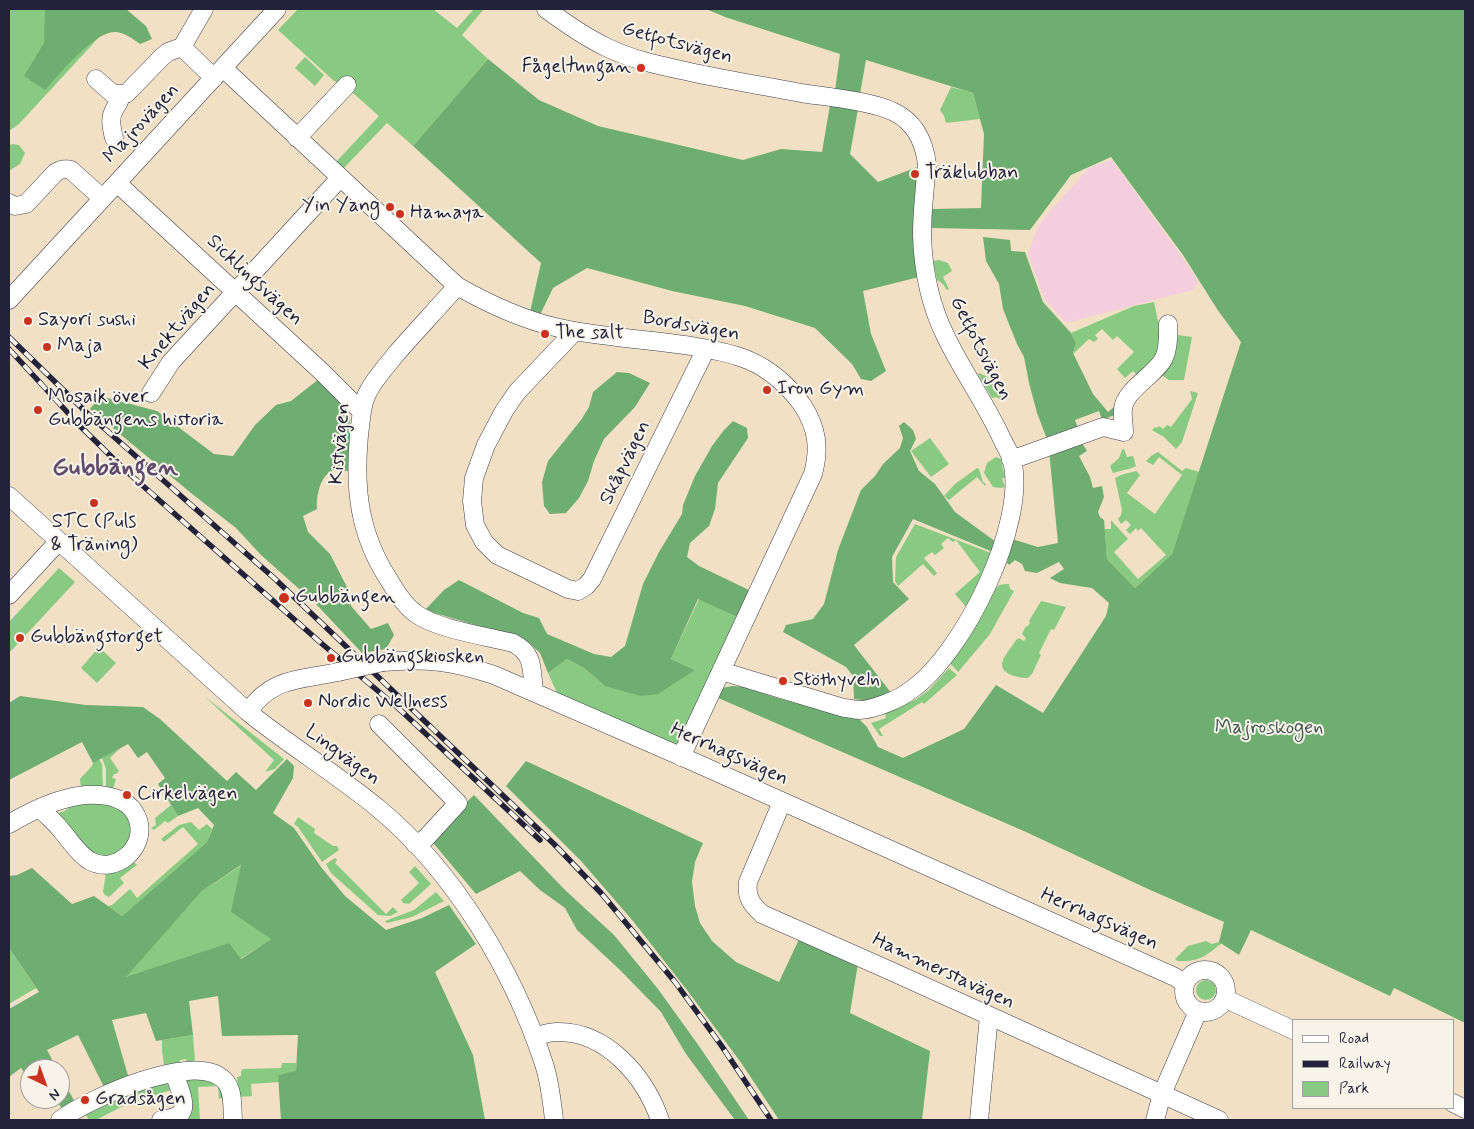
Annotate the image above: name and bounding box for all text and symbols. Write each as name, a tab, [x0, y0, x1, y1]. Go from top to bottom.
street label: Getfotsvägen	[619, 18, 735, 70]
place label: Fågeltungan	[522, 56, 631, 80]
marker: Fågeltungan	[635, 62, 647, 74]
street label: Majrovägen	[99, 79, 185, 169]
place label: Träklubban	[925, 162, 1018, 186]
marker: Träklubban	[909, 168, 921, 180]
place label: Yin Yang	[302, 195, 380, 219]
marker: Yin Yang	[384, 201, 396, 213]
place label: Hamaya	[410, 202, 483, 226]
marker: Hamaya	[394, 208, 406, 220]
street label: Sicklingsvägen	[201, 230, 307, 332]
street label: Knektvägen	[135, 278, 221, 376]
street label: Getfotsvägen	[944, 293, 1016, 405]
street label: Bordsvägen	[641, 307, 741, 347]
place label: Sayori sushi	[38, 309, 136, 333]
marker: Sayori sushi	[22, 315, 34, 327]
place label: The salt	[555, 322, 624, 346]
marker: The salt	[539, 328, 551, 340]
place label: Maja	[57, 335, 102, 359]
marker: Maja	[41, 341, 53, 353]
place label: Iron Gym	[777, 378, 864, 402]
marker: Iron Gym	[761, 384, 773, 396]
place label: Mosaik över Gubbängens historia	[48, 386, 223, 433]
street label: Kistvägen	[325, 402, 357, 486]
marker: Mosaik över Gubbängens historia	[32, 404, 44, 416]
street label: Skåpvägen	[595, 417, 657, 509]
district label: Gubbängen	[52, 454, 178, 484]
marker: STC (Puls & Träning)	[88, 497, 100, 509]
place label: STC (Puls & Träning)	[50, 511, 138, 558]
place label: Gubbängen	[295, 586, 395, 610]
marker: Gubbängen	[277, 591, 291, 605]
place label: Gubbängstorget	[30, 626, 163, 650]
marker: Gubbängstorget	[14, 632, 26, 644]
place label: Gubbängskiosken	[341, 646, 484, 670]
marker: Gubbängskiosken	[325, 652, 337, 664]
place label: Stöthyveln	[793, 669, 880, 693]
marker: Stöthyveln	[777, 675, 789, 687]
place label: Nordic Wellness	[318, 691, 448, 715]
marker: Nordic Wellness	[302, 697, 314, 709]
park label: Majroskogen	[1215, 717, 1323, 741]
street label: Herrhagsvägen	[666, 718, 792, 792]
street label: Lingvägen	[300, 721, 384, 791]
place label: Cirkelvägen	[137, 783, 238, 807]
marker: Cirkelvägen	[121, 789, 133, 801]
street label: Herrhagsvägen	[1036, 883, 1162, 957]
street label: Hammerstavägen	[868, 929, 1018, 1015]
legend	[1292, 1019, 1454, 1109]
text: Road	[1339, 1029, 1369, 1049]
text: Railway	[1339, 1054, 1391, 1074]
north arrow	[20, 1059, 70, 1109]
text: Park	[1339, 1079, 1369, 1099]
text: N	[45, 1085, 64, 1104]
place label: Gradsågen	[95, 1088, 186, 1112]
marker: Gradsågen	[79, 1094, 91, 1106]

